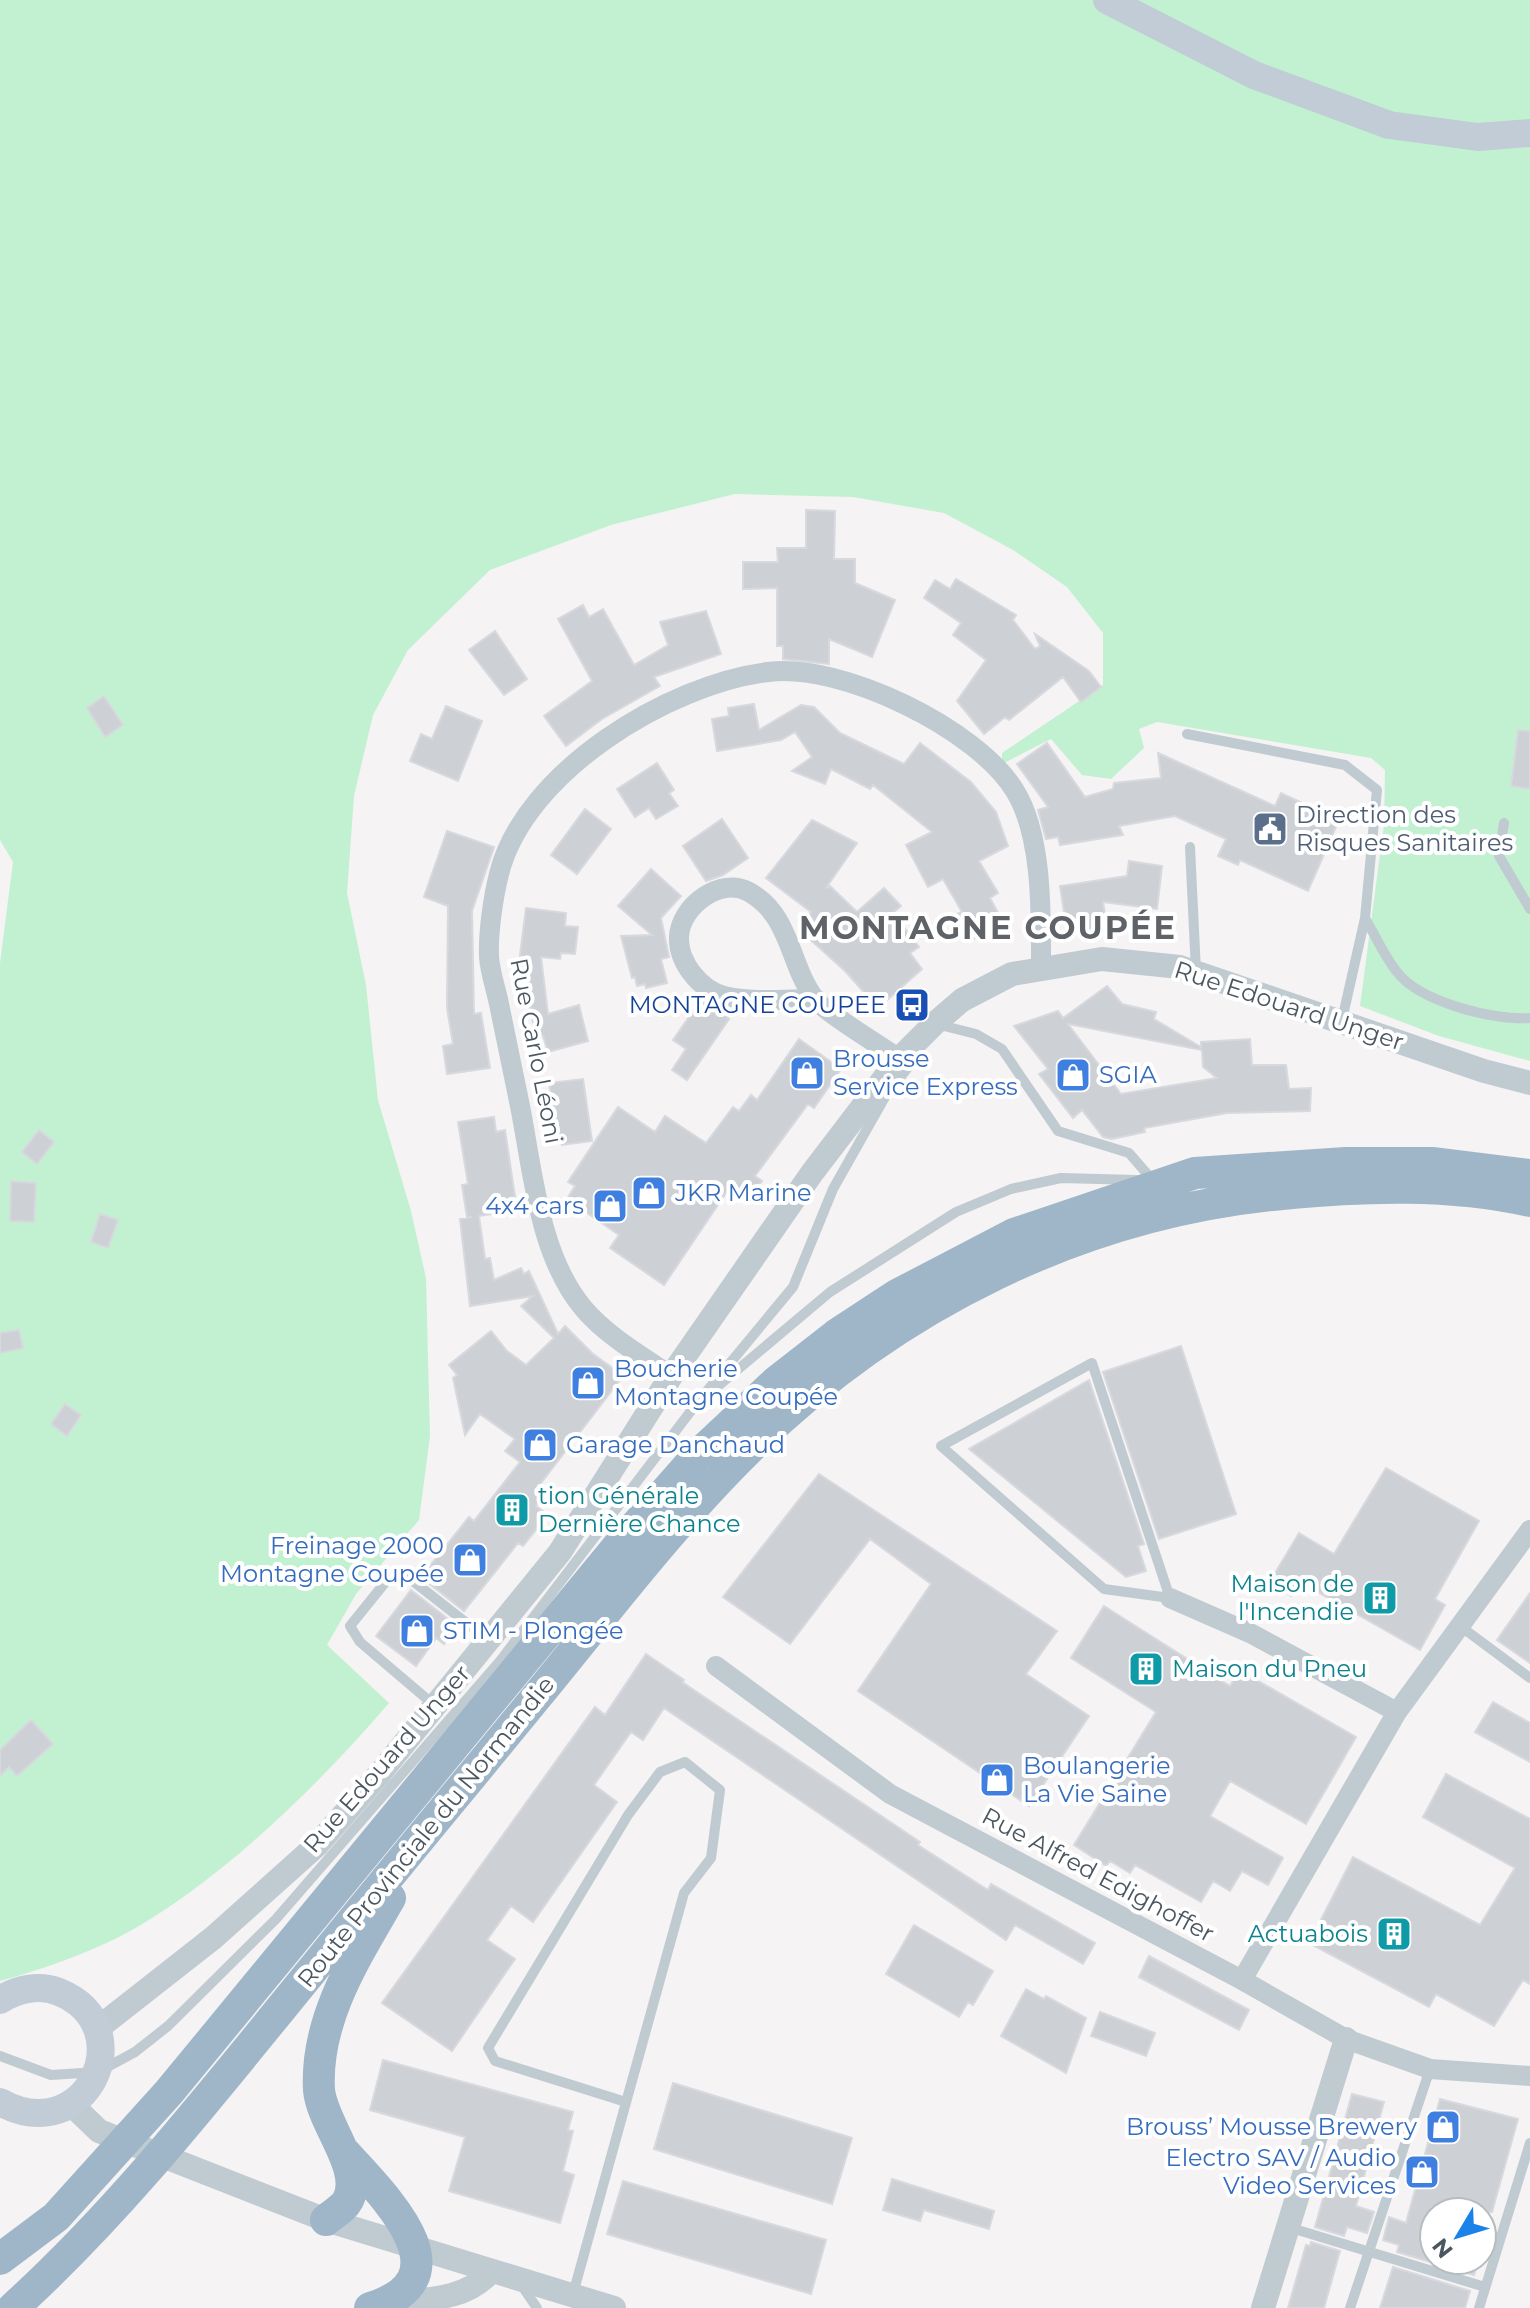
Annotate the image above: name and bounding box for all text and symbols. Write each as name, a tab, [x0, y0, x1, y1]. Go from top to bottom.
place label: Direction des Risques Sanitaires	[1296, 800, 1513, 857]
public building icon: Direction des Risques Sanitaires	[1251, 810, 1289, 848]
district label: MONTAGNE COUPÉE	[799, 908, 1177, 947]
street label: Rue Edouard Unger	[1171, 955, 1407, 1056]
street label: Rue Carlo Léoni	[504, 956, 569, 1146]
bus stop icon: MONTAGNE COUPEE	[893, 986, 931, 1024]
place label: MONTAGNE COUPEE	[629, 990, 886, 1019]
place label: Brousse Service Express	[833, 1044, 1018, 1101]
shop icon: Brousse Service Express	[788, 1054, 826, 1092]
shop icon: SGIA	[1054, 1056, 1092, 1094]
place label: SGIA	[1099, 1060, 1158, 1089]
shop icon: JKR Marine	[630, 1174, 668, 1212]
place label: JKR Marine	[674, 1178, 811, 1207]
shop icon: 4x4 cars	[591, 1187, 629, 1225]
place label: 4x4 cars	[485, 1191, 584, 1220]
place label: Boucherie Montagne Coupée	[614, 1354, 838, 1411]
shop icon: Boucherie Montagne Coupée	[569, 1364, 607, 1402]
shop icon: Garage Danchaud	[521, 1426, 559, 1464]
place label: Garage Danchaud	[566, 1430, 785, 1459]
place label: tion Générale Dernière Chance	[538, 1481, 740, 1538]
building icon: tion Générale Dernière Chance	[493, 1491, 531, 1529]
place label: Freinage 2000 Montagne Coupée	[220, 1531, 444, 1588]
shop icon: Freinage 2000 Montagne Coupée	[451, 1541, 489, 1579]
place label: Maison de l'Incendie	[1230, 1569, 1354, 1626]
building icon: Maison de l'Incendie	[1361, 1579, 1399, 1617]
shop icon: STIM - Plongée	[398, 1612, 436, 1650]
place label: STIM - Plongée	[443, 1616, 624, 1645]
building icon: Maison du Pneu	[1127, 1650, 1165, 1688]
place label: Maison du Pneu	[1172, 1654, 1367, 1683]
street label: Rue Edouard Unger	[297, 1659, 476, 1859]
street label: Route Provinciale du Normandie	[291, 1670, 560, 1993]
place label: Boulangerie La Vie Saine	[1023, 1751, 1170, 1808]
shop icon: Boulangerie La Vie Saine	[978, 1761, 1016, 1799]
street label: Rue Alfred Edighoffer	[977, 1801, 1219, 1948]
building icon: Actuabois	[1375, 1915, 1413, 1953]
place label: Actuabois	[1248, 1919, 1368, 1948]
shop icon: Brouss’ Mousse Brewery	[1424, 2108, 1462, 2146]
place label: Brouss’ Mousse Brewery	[1126, 2112, 1417, 2141]
place label: Electro SAV / Audio Video Services	[1166, 2143, 1396, 2200]
shop icon: Electro SAV / Audio Video Services	[1403, 2153, 1441, 2191]
north arrow	[1418, 2196, 1498, 2276]
text: N	[1427, 2233, 1459, 2263]

